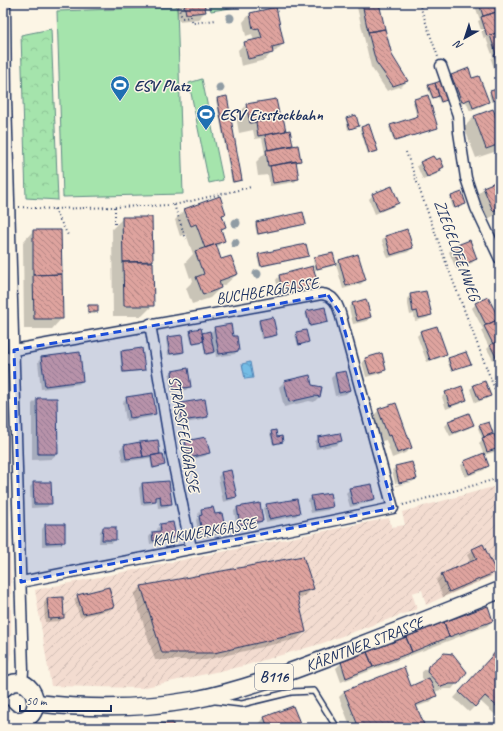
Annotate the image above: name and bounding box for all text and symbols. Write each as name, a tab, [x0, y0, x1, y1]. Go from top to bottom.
north arrow	[445, 18, 485, 58]
text: N	[450, 37, 466, 53]
sports icon: ESV Platz	[109, 74, 131, 102]
place label: ESV Platz	[134, 76, 192, 96]
sports icon: ESV Eisstockbahn	[195, 103, 217, 131]
place label: ESV Eisstockbahn	[220, 105, 323, 125]
street label: ZIEGELOFENWEG	[430, 197, 485, 306]
street label: BUCHBERGGASSE	[214, 273, 322, 309]
street label: STRASSFELDGASSE	[164, 375, 204, 496]
street label: KALKWERKGASSE	[151, 513, 260, 551]
street label: KÄRNTNER STRASSE	[303, 612, 429, 676]
road number: B116	[255, 664, 293, 690]
scale bar	[20, 687, 111, 713]
text: 50 m	[26, 693, 48, 709]

